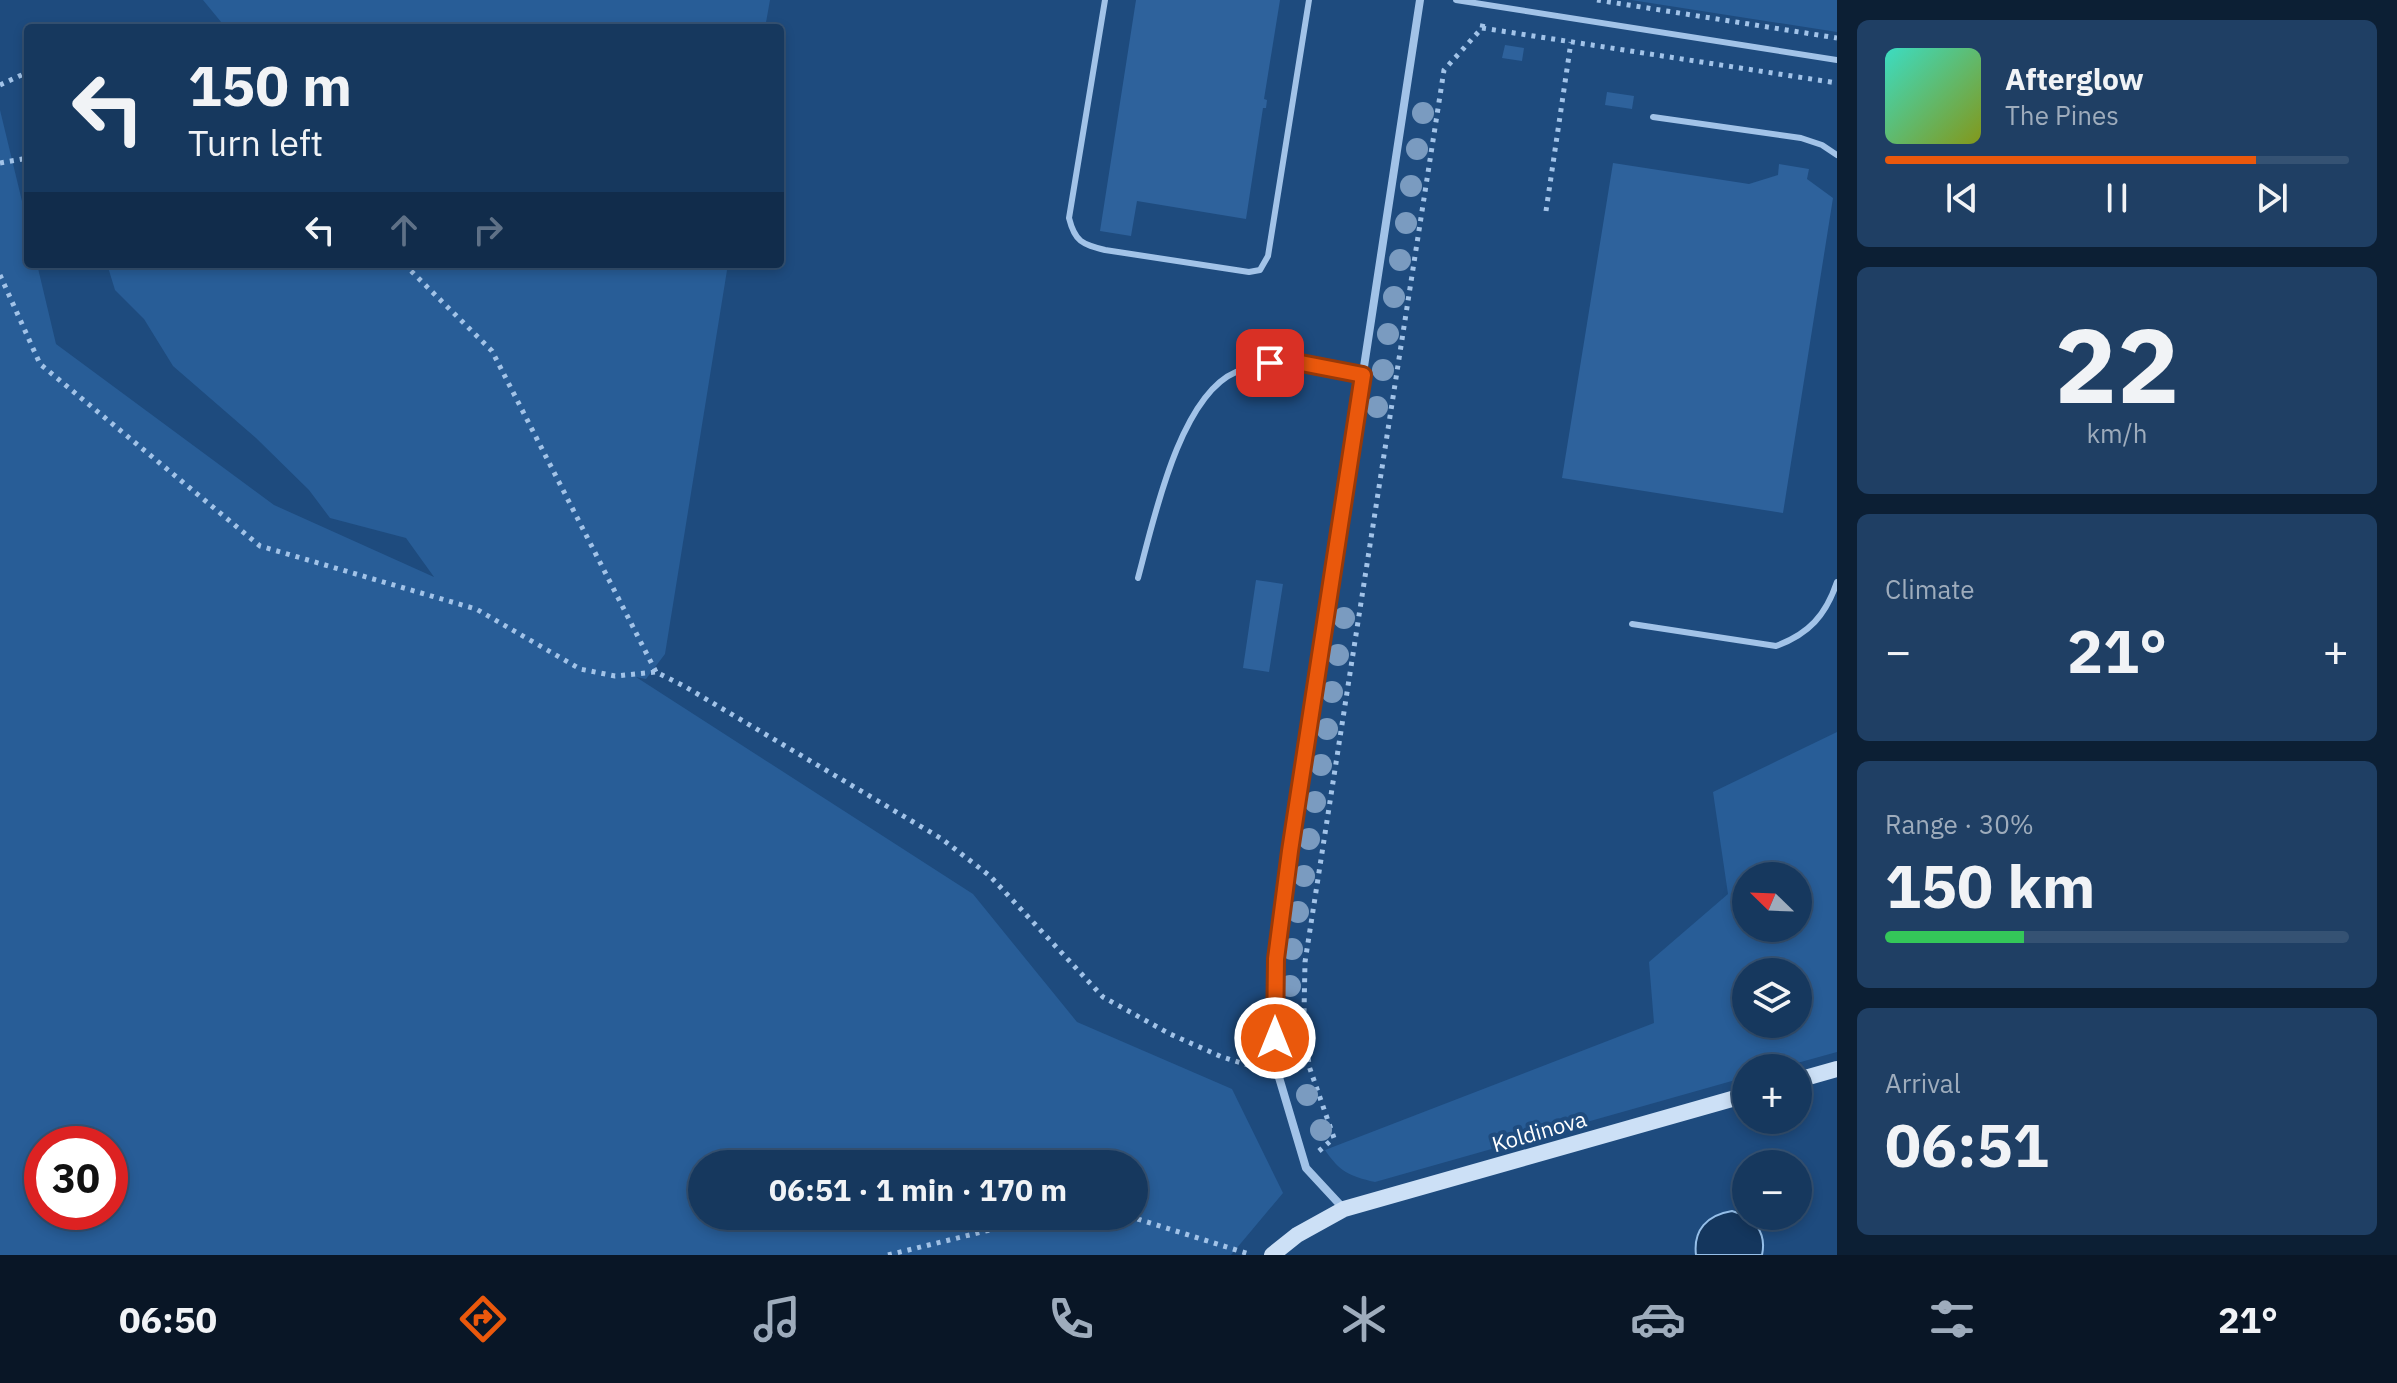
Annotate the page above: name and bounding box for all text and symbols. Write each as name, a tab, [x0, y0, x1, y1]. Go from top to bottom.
text: 150 m	[188, 49, 352, 121]
icon: left	[56, 56, 160, 160]
text: Afterglow	[2005, 59, 2144, 98]
text: The Pines	[2005, 98, 2119, 132]
text: Turn left	[188, 119, 323, 166]
icon: previous	[1940, 176, 1984, 220]
icon: pause	[2095, 176, 2139, 220]
icon: next	[2250, 176, 2294, 220]
icon: left	[298, 208, 342, 252]
icon: ahead	[382, 208, 426, 252]
icon: right	[466, 208, 510, 252]
text: 22	[2055, 296, 2179, 432]
pin	[1236, 329, 1304, 397]
icon: arrive	[1248, 341, 1292, 385]
text: km/h	[2086, 416, 2148, 450]
text: Climate	[1885, 572, 1975, 606]
text: 21°	[2067, 611, 2167, 690]
text: −	[1885, 622, 1911, 679]
text: +	[2323, 622, 2349, 679]
text: Range · 30%	[1885, 807, 2034, 841]
text: 150 km	[1885, 846, 2095, 925]
north arrow	[1732, 862, 1812, 942]
map controls	[1732, 862, 1812, 1230]
button: layers	[1732, 958, 1812, 1038]
position arrow	[1233, 996, 1317, 1080]
button: +	[1732, 1054, 1812, 1134]
text: Arrival	[1885, 1066, 1961, 1100]
street label: Koldinova	[1488, 1104, 1590, 1158]
text: 06:51	[1885, 1105, 2049, 1184]
speed limit sign: 30	[24, 1126, 128, 1230]
button: −	[1732, 1150, 1812, 1230]
text: 06:51 · 1 min · 170 m	[769, 1170, 1067, 1209]
icon: directions	[455, 1291, 511, 1347]
icon: music	[749, 1291, 805, 1347]
icon: phone	[1043, 1291, 1099, 1347]
icon: climate	[1336, 1291, 1392, 1347]
icon: car	[1630, 1291, 1686, 1347]
icon: filters	[1924, 1291, 1980, 1347]
text: 06:50	[119, 1296, 217, 1343]
text: 21°	[2218, 1296, 2278, 1343]

